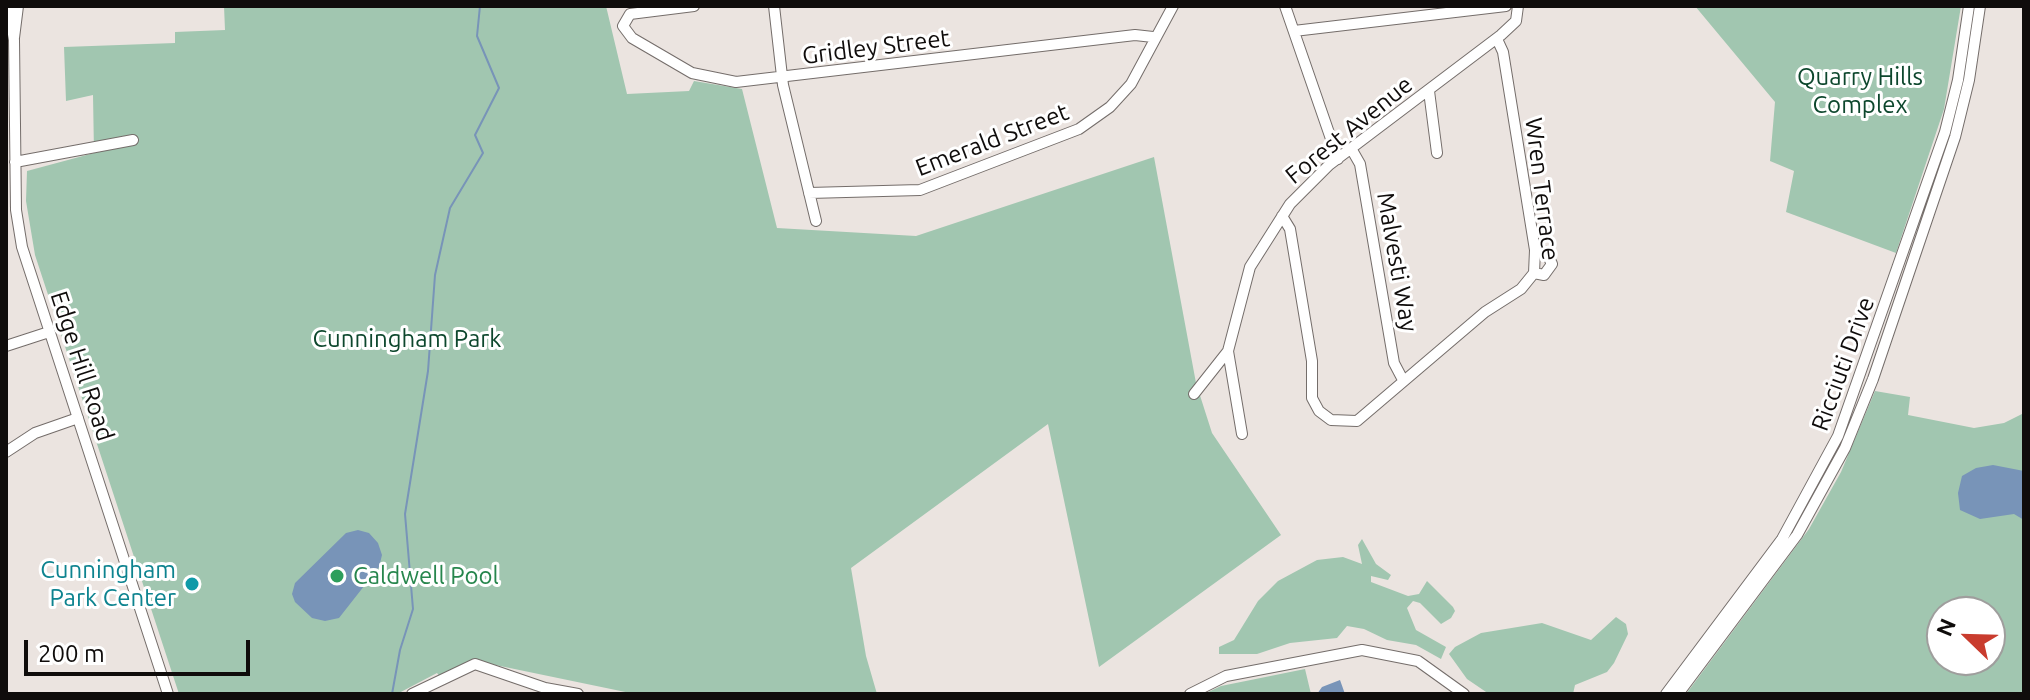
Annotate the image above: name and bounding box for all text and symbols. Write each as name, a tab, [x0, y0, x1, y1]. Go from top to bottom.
street label: Gridley Street	[801, 24, 951, 70]
park label: Quarry Hills Complex	[1797, 63, 1923, 119]
street label: Forest Avenue	[1280, 70, 1418, 190]
street label: Emerald Street	[911, 98, 1073, 182]
street label: Wren Terrace	[1519, 116, 1565, 262]
street label: Malvesti Way	[1371, 190, 1423, 334]
street label: Edge Hill Road	[44, 287, 120, 445]
street label: Ricciuti Drive	[1806, 293, 1880, 435]
park label: Cunningham Park	[313, 325, 501, 353]
place label: Cunningham Park Center	[40, 556, 176, 612]
place label: Caldwell Pool	[353, 562, 499, 590]
marker: Caldwell Pool	[328, 567, 346, 585]
marker: Cunningham Park Center	[183, 575, 201, 593]
north arrow	[1926, 596, 2006, 676]
text: N	[1931, 615, 1960, 640]
scale bar	[28, 624, 254, 674]
text: 200 m	[38, 640, 105, 667]

